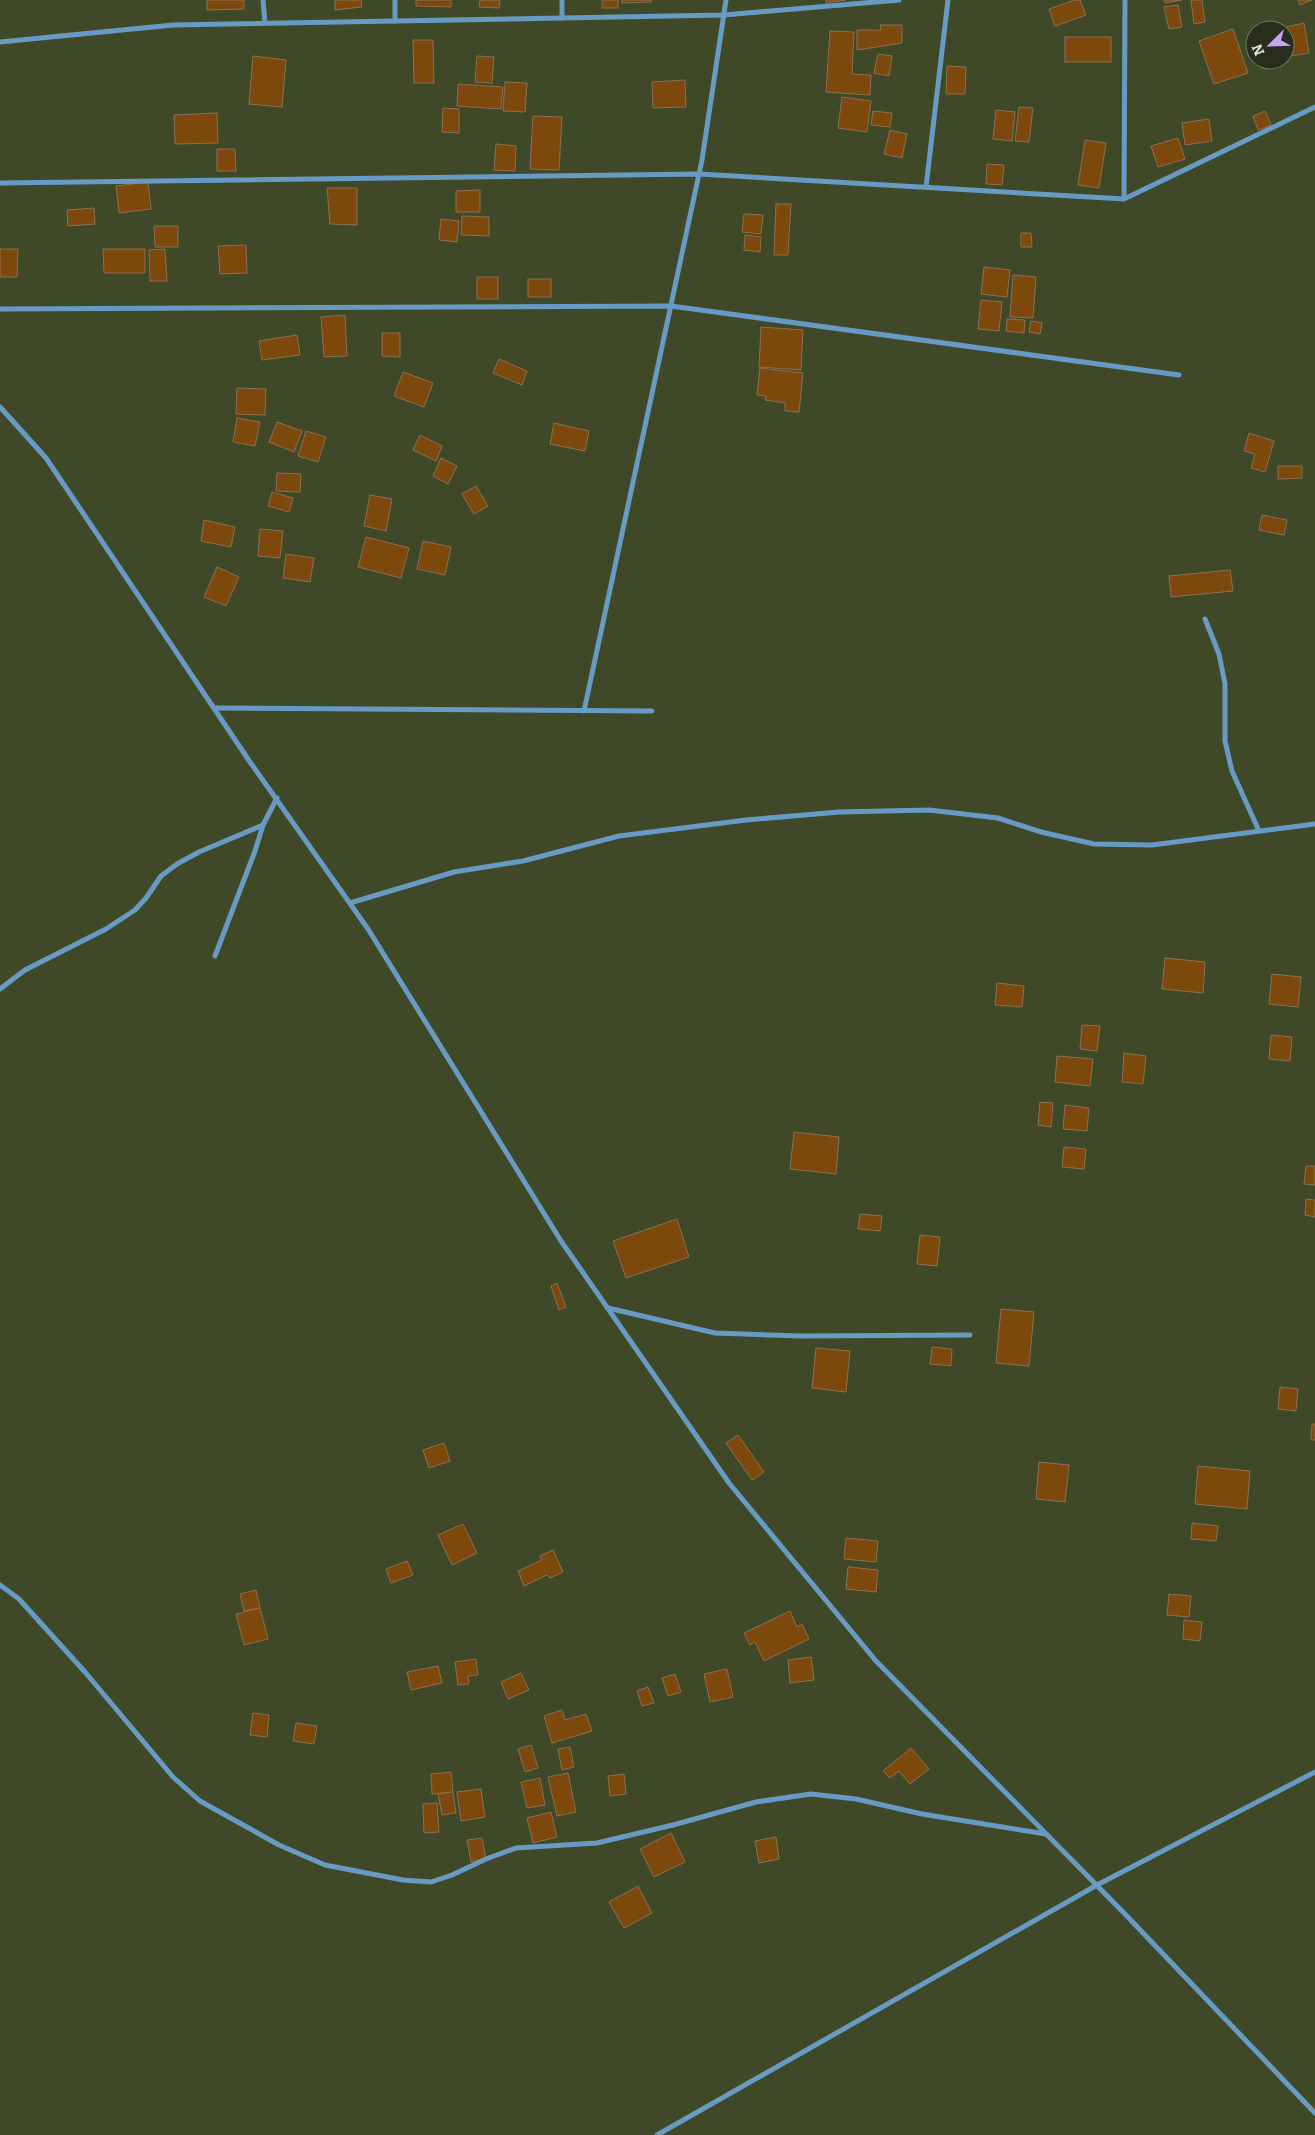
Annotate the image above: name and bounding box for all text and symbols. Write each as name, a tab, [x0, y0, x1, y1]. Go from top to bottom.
north arrow	[1245, 20, 1295, 70]
text: N	[1248, 41, 1268, 58]

